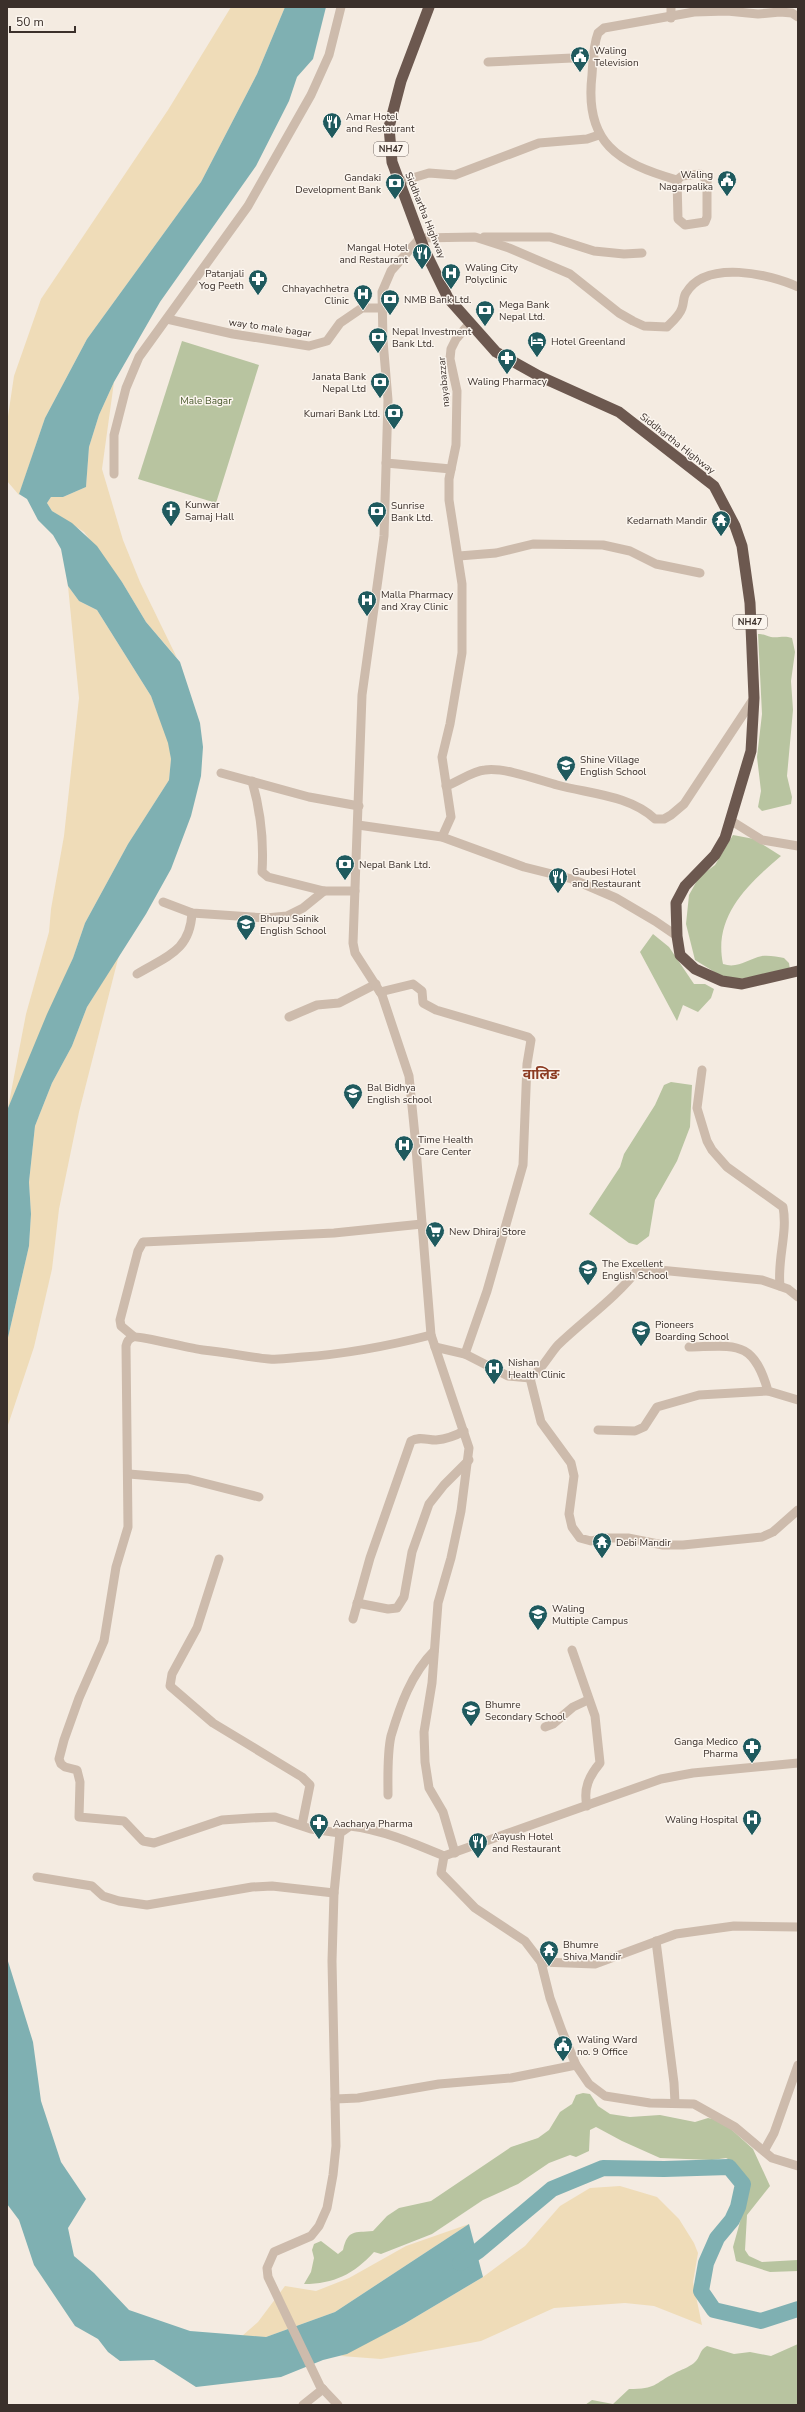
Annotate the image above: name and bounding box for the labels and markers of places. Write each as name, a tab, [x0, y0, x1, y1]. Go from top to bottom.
place label: Waling Television	[594, 44, 639, 70]
public building icon: Waling Television	[569, 45, 591, 73]
place label: Amar Hotel and Restaurant	[346, 110, 415, 136]
restaurant icon: Amar Hotel and Restaurant	[321, 111, 343, 139]
place label: Waling Nagarpalika	[659, 168, 713, 194]
public building icon: Waling Nagarpalika	[716, 169, 738, 197]
place label: Gandaki Development Bank	[295, 171, 382, 197]
bank icon: Gandaki Development Bank	[384, 172, 406, 200]
place label: Mangal Hotel and Restaurant	[340, 241, 408, 267]
restaurant icon: Mangal Hotel and Restaurant	[411, 242, 433, 270]
place label: Waling City Polyclinic	[465, 261, 519, 287]
hospital icon: Waling City Polyclinic	[440, 262, 462, 290]
place label: Patanjali Yog Peeth	[198, 267, 244, 293]
pharmacy icon: Patanjali Yog Peeth	[247, 268, 269, 296]
place label: Chhayachhetra Clinic	[282, 282, 349, 308]
hospital icon: Chhayachhetra Clinic	[352, 283, 374, 311]
bank icon: NMB Bank Ltd.	[379, 288, 401, 316]
place label: NMB Bank Ltd.	[404, 293, 471, 307]
place label: Mega Bank Nepal Ltd.	[499, 298, 550, 324]
bank icon: Mega Bank Nepal Ltd.	[474, 299, 496, 327]
place label: Nepal Investment Bank Ltd.	[392, 325, 472, 351]
bank icon: Nepal Investment Bank Ltd.	[367, 326, 389, 354]
hotel icon: Hotel Greenland	[526, 330, 548, 358]
place label: Hotel Greenland	[551, 335, 625, 349]
pharmacy icon: Waling Pharmacy	[496, 347, 518, 375]
place label: Janata Bank Nepal Ltd	[311, 370, 367, 396]
bank icon: Janata Bank Nepal Ltd	[369, 371, 391, 399]
place label: Waling Pharmacy	[467, 375, 548, 389]
bank icon: Kumari Bank Ltd.	[383, 402, 405, 430]
place label: Kumari Bank Ltd.	[304, 407, 380, 421]
place label: Kunwar Samaj Hall	[185, 498, 234, 524]
church icon: Kunwar Samaj Hall	[160, 499, 182, 527]
place label: Sunrise Bank Ltd.	[391, 499, 433, 525]
bank icon: Sunrise Bank Ltd.	[366, 500, 388, 528]
temple icon: Kedarnath Mandir	[710, 509, 732, 537]
place label: Kedarnath Mandir	[627, 514, 707, 528]
place label: Malla Pharmacy and Xray Clinic	[381, 588, 454, 614]
hospital icon: Malla Pharmacy and Xray Clinic	[356, 589, 378, 617]
place label: Shine Village English School	[580, 753, 646, 779]
school or university icon: Shine Village English School	[555, 754, 577, 782]
bank icon: Nepal Bank Ltd.	[334, 853, 356, 881]
place label: Nepal Bank Ltd.	[359, 858, 430, 872]
place label: Gaubesi Hotel and Restaurant	[572, 865, 641, 891]
restaurant icon: Gaubesi Hotel and Restaurant	[547, 866, 569, 894]
place label: Bhupu Sainik English School	[260, 912, 326, 938]
school or university icon: Bhupu Sainik English School	[235, 913, 257, 941]
place label: Bal Bidhya English school	[367, 1081, 432, 1107]
school or university icon: Bal Bidhya English school	[342, 1082, 364, 1110]
place label: Time Health Care Center	[418, 1133, 473, 1159]
hospital icon: Time Health Care Center	[393, 1134, 415, 1162]
supermarket icon: New Dhiraj Store	[424, 1220, 446, 1248]
place label: New Dhiraj Store	[449, 1225, 526, 1239]
place label: The Excellent English School	[602, 1257, 668, 1283]
school or university icon: The Excellent English School	[577, 1258, 599, 1286]
place label: Pioneers Boarding School	[655, 1318, 729, 1344]
school or university icon: Pioneers Boarding School	[630, 1319, 652, 1347]
place label: Nishan Health Clinic	[508, 1356, 566, 1382]
hospital icon: Nishan Health Clinic	[483, 1357, 505, 1385]
temple icon: Debi Mandir	[591, 1531, 613, 1559]
place label: Debi Mandir	[616, 1536, 671, 1550]
place label: Waling Multiple Campus	[552, 1602, 628, 1628]
school or university icon: Waling Multiple Campus	[527, 1603, 549, 1631]
place label: Bhumre Secondary School	[485, 1698, 566, 1724]
school or university icon: Bhumre Secondary School	[460, 1699, 482, 1727]
place label: Ganga Medico Pharma	[674, 1735, 738, 1761]
pharmacy icon: Ganga Medico Pharma	[741, 1736, 763, 1764]
hospital icon: Waling Hospital	[741, 1808, 763, 1836]
pharmacy icon: Aacharya Pharma	[308, 1812, 330, 1840]
place label: Waling Hospital	[665, 1813, 738, 1827]
place label: Aacharya Pharma	[333, 1817, 413, 1831]
place label: Aayush Hotel and Restaurant	[492, 1830, 561, 1856]
restaurant icon: Aayush Hotel and Restaurant	[467, 1831, 489, 1859]
place label: Bhumre Shiva Mandir	[563, 1938, 622, 1964]
temple icon: Bhumre Shiva Mandir	[538, 1939, 560, 1967]
place label: Waling Ward no. 9 Office	[577, 2033, 637, 2059]
public building icon: Waling Ward no. 9 Office	[552, 2034, 574, 2062]

